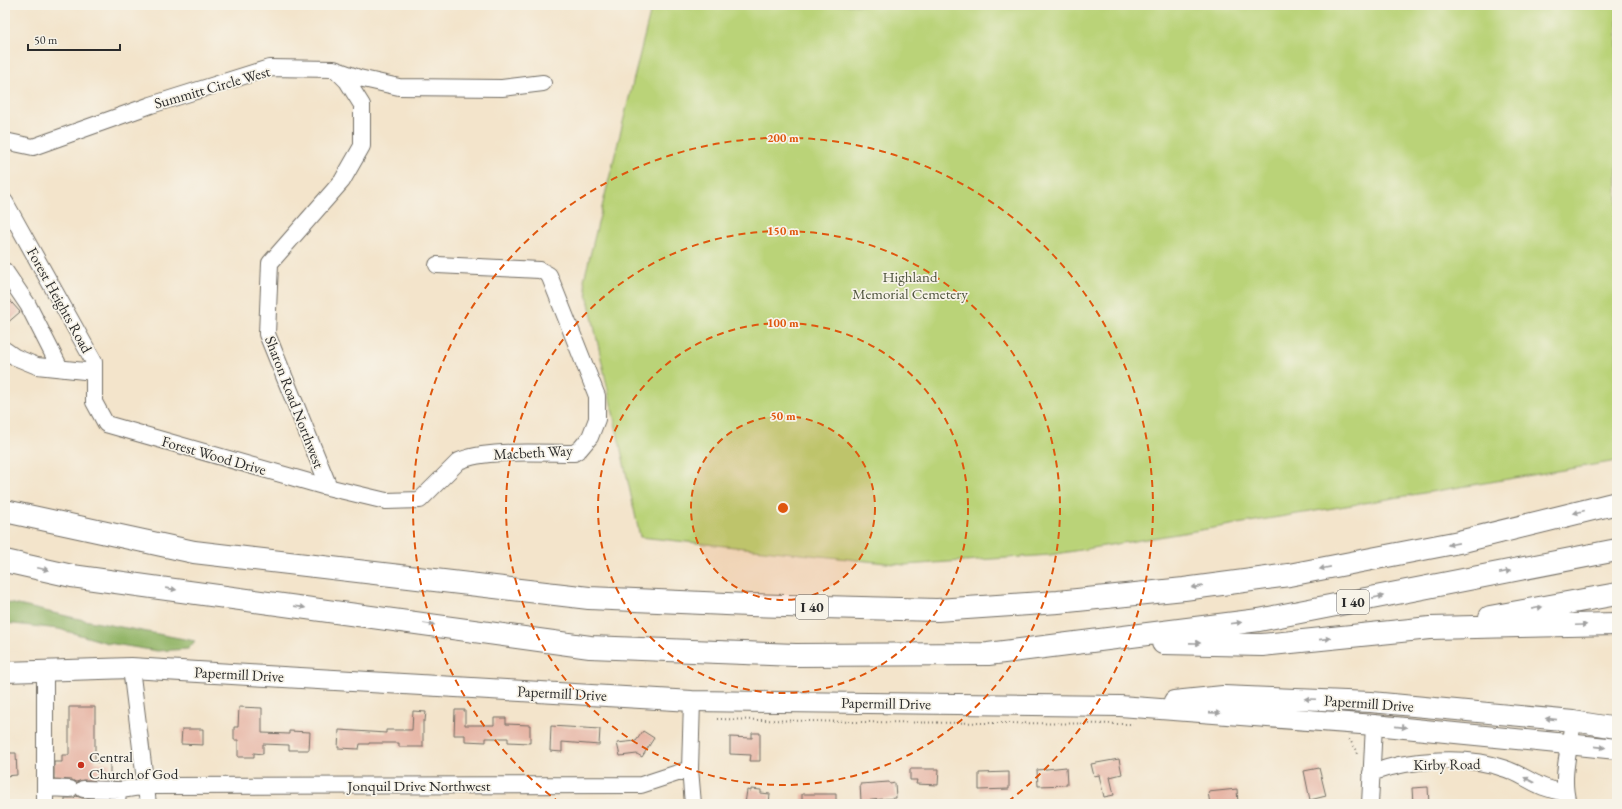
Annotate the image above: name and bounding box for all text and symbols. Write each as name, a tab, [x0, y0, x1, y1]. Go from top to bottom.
scale bar	[28, 26, 120, 52]
text: 50 m	[34, 32, 58, 48]
street label: Summitt Circle West	[152, 61, 272, 113]
text: 200 m	[767, 130, 799, 146]
text: 150 m	[767, 223, 799, 239]
street label: Forest Heights Road	[23, 244, 97, 357]
park label: Highland Memorial Cemetery	[852, 267, 968, 303]
text: 100 m	[767, 315, 799, 331]
street label: Sharon Road Northwest	[261, 333, 329, 471]
text: 50 m	[770, 408, 796, 424]
street label: Forest Wood Drive	[160, 431, 269, 479]
street label: Macbeth Way	[493, 440, 573, 464]
centre of rings	[776, 501, 790, 515]
one-way arrow	[1573, 510, 1585, 516]
one-way arrow	[1447, 541, 1459, 547]
one-way arrow	[1319, 565, 1331, 571]
one-way arrow	[37, 567, 49, 573]
one-way arrow	[1499, 569, 1511, 575]
one-way arrow	[1191, 584, 1203, 590]
one-way arrow	[165, 586, 178, 592]
road number: I 40	[1337, 590, 1369, 614]
one-way arrow	[1371, 594, 1384, 600]
road number: I 40	[796, 595, 828, 619]
one-way arrow	[294, 604, 306, 610]
one-way arrow	[1531, 605, 1544, 611]
one-way arrow	[1230, 619, 1242, 626]
one-way arrow	[423, 621, 435, 627]
one-way arrow	[1575, 622, 1587, 629]
one-way arrow	[1319, 635, 1331, 642]
one-way arrow	[1189, 640, 1201, 647]
street label: Papermill Drive	[194, 662, 284, 686]
street label: Papermill Drive	[517, 681, 607, 705]
street label: Papermill Drive	[1324, 690, 1415, 716]
street label: Papermill Drive	[841, 693, 931, 713]
one-way arrow	[1304, 696, 1316, 703]
one-way arrow	[1209, 710, 1221, 717]
one-way arrow	[1545, 716, 1557, 723]
one-way arrow	[1395, 724, 1407, 731]
one-way arrow	[1594, 744, 1606, 750]
place label: Central Church of God	[89, 747, 179, 783]
street label: Kirby Road	[1413, 754, 1481, 774]
marker: Central Church of God	[76, 760, 86, 770]
street label: Jonquil Drive Northwest	[345, 776, 491, 795]
one-way arrow	[1523, 777, 1535, 783]

